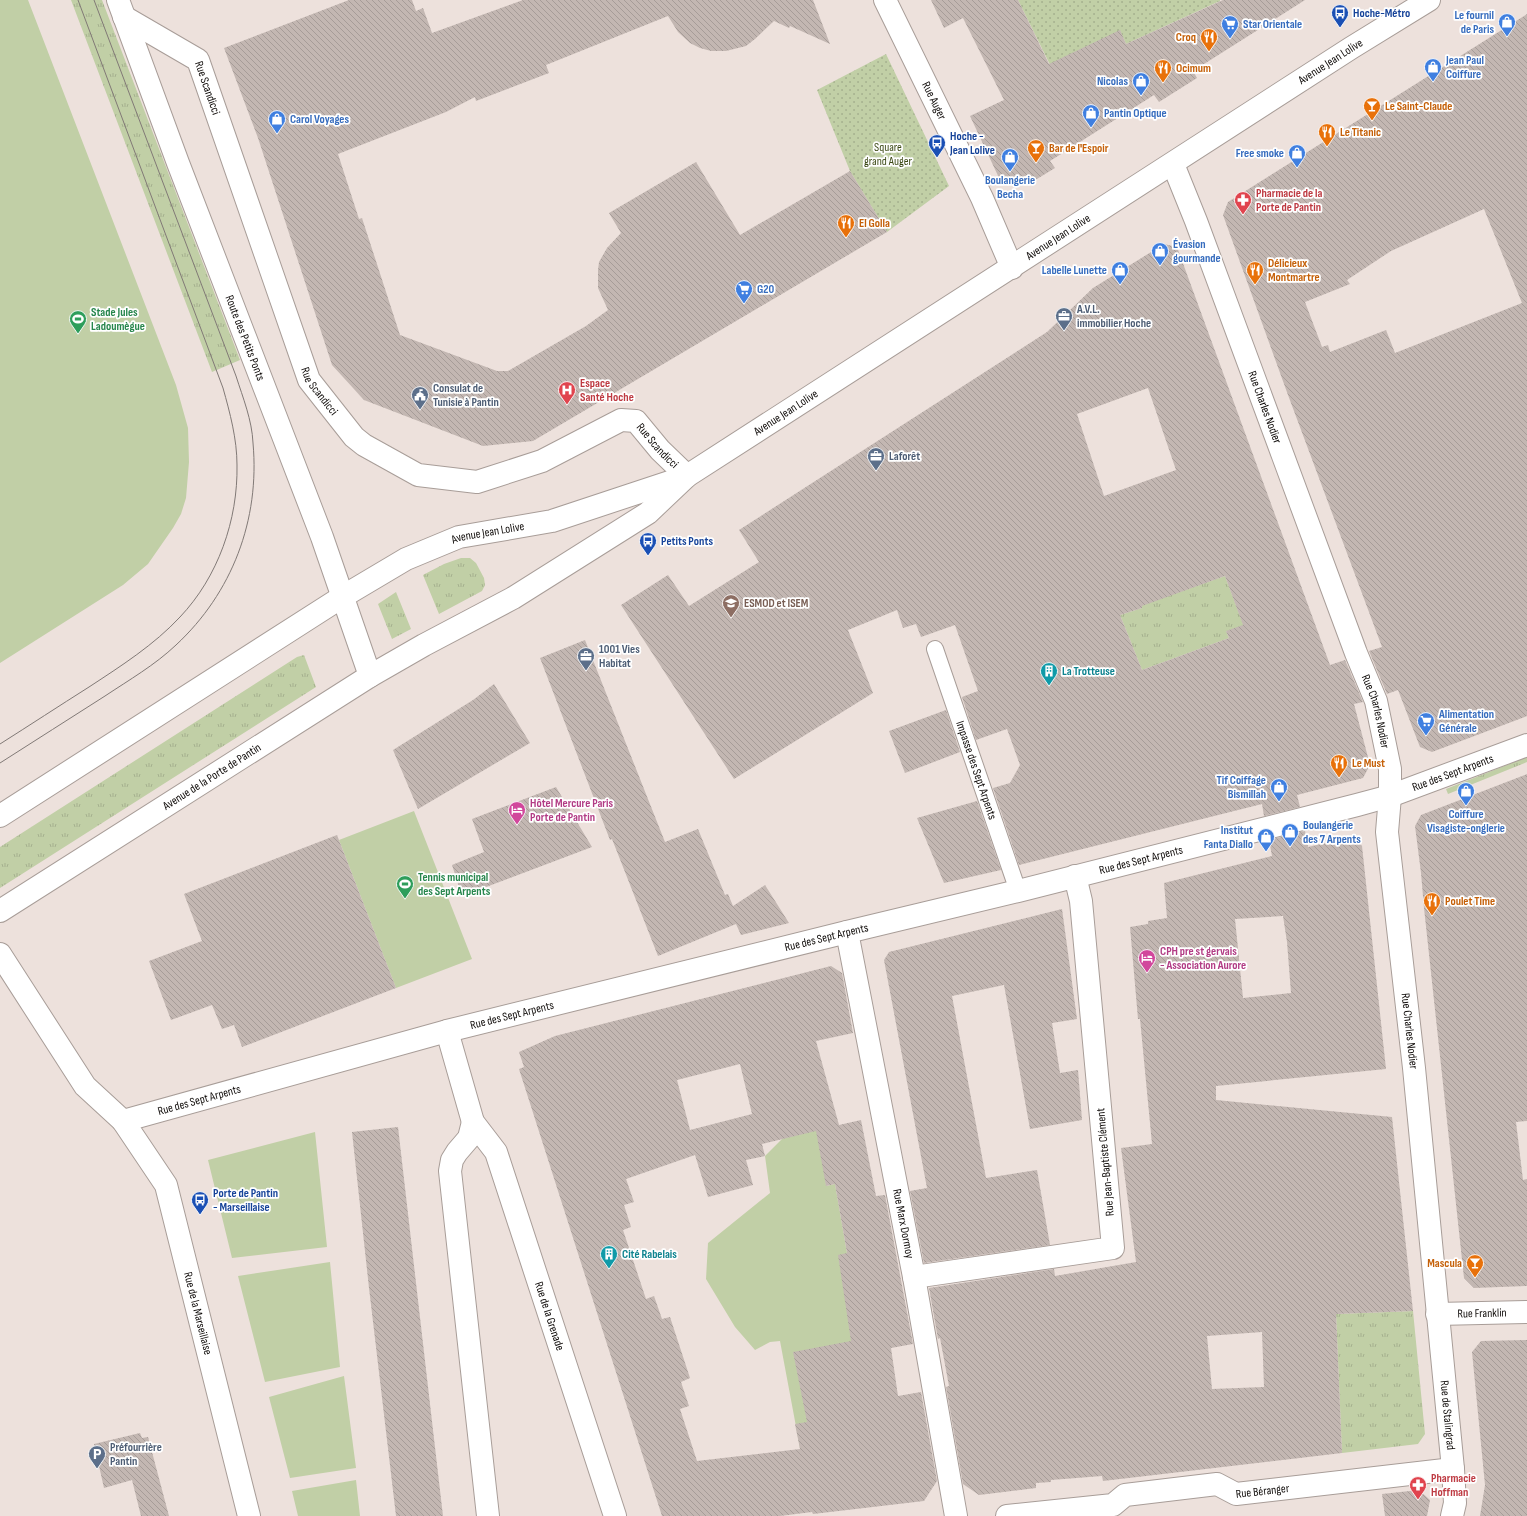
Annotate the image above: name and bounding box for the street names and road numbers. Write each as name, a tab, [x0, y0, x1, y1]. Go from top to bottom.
street label: Avenue Jean Lolive	[1295, 35, 1366, 89]
street label: Rue Scandicci	[191, 59, 223, 117]
street label: Rue Auger	[918, 79, 950, 123]
street label: Avenue Jean Lolive	[1022, 211, 1094, 264]
street label: Route des Petits Ponts	[222, 293, 268, 383]
street label: Rue Scandicci	[297, 365, 341, 418]
street label: Rue Charles Nodier	[1244, 369, 1285, 446]
street label: Avenue Jean Lolive	[750, 386, 821, 440]
street label: Rue Scandicci	[633, 420, 681, 472]
street label: Avenue Jean Lolive	[448, 519, 525, 548]
street label: Rue Charles Nodier	[1358, 672, 1393, 750]
street label: Impasse des Sept Arpents	[952, 719, 1000, 822]
street label: Avenue de la Porte de Pantin	[159, 740, 264, 814]
street label: Rue des Sept Arpents	[1410, 751, 1496, 795]
street label: Rue des Sept Arpents	[1098, 842, 1184, 878]
street label: Rue des Sept Arpents	[783, 920, 870, 955]
street label: Rue Charles Nodier	[1397, 992, 1421, 1070]
street label: Rue des Sept Arpents	[469, 998, 555, 1033]
street label: Rue des Sept Arpents	[156, 1082, 243, 1119]
street label: Rue Jean-Baptiste Clément	[1093, 1107, 1118, 1217]
street label: Rue Marx Dormoy	[889, 1188, 917, 1260]
street label: Rue de la Marseillaise	[180, 1270, 215, 1356]
street label: Rue de la Grenade	[531, 1280, 567, 1353]
street label: Rue Franklin	[1457, 1305, 1507, 1322]
street label: Rue de Stalingrad	[1436, 1380, 1458, 1451]
street label: Rue Béranger	[1235, 1481, 1291, 1502]

